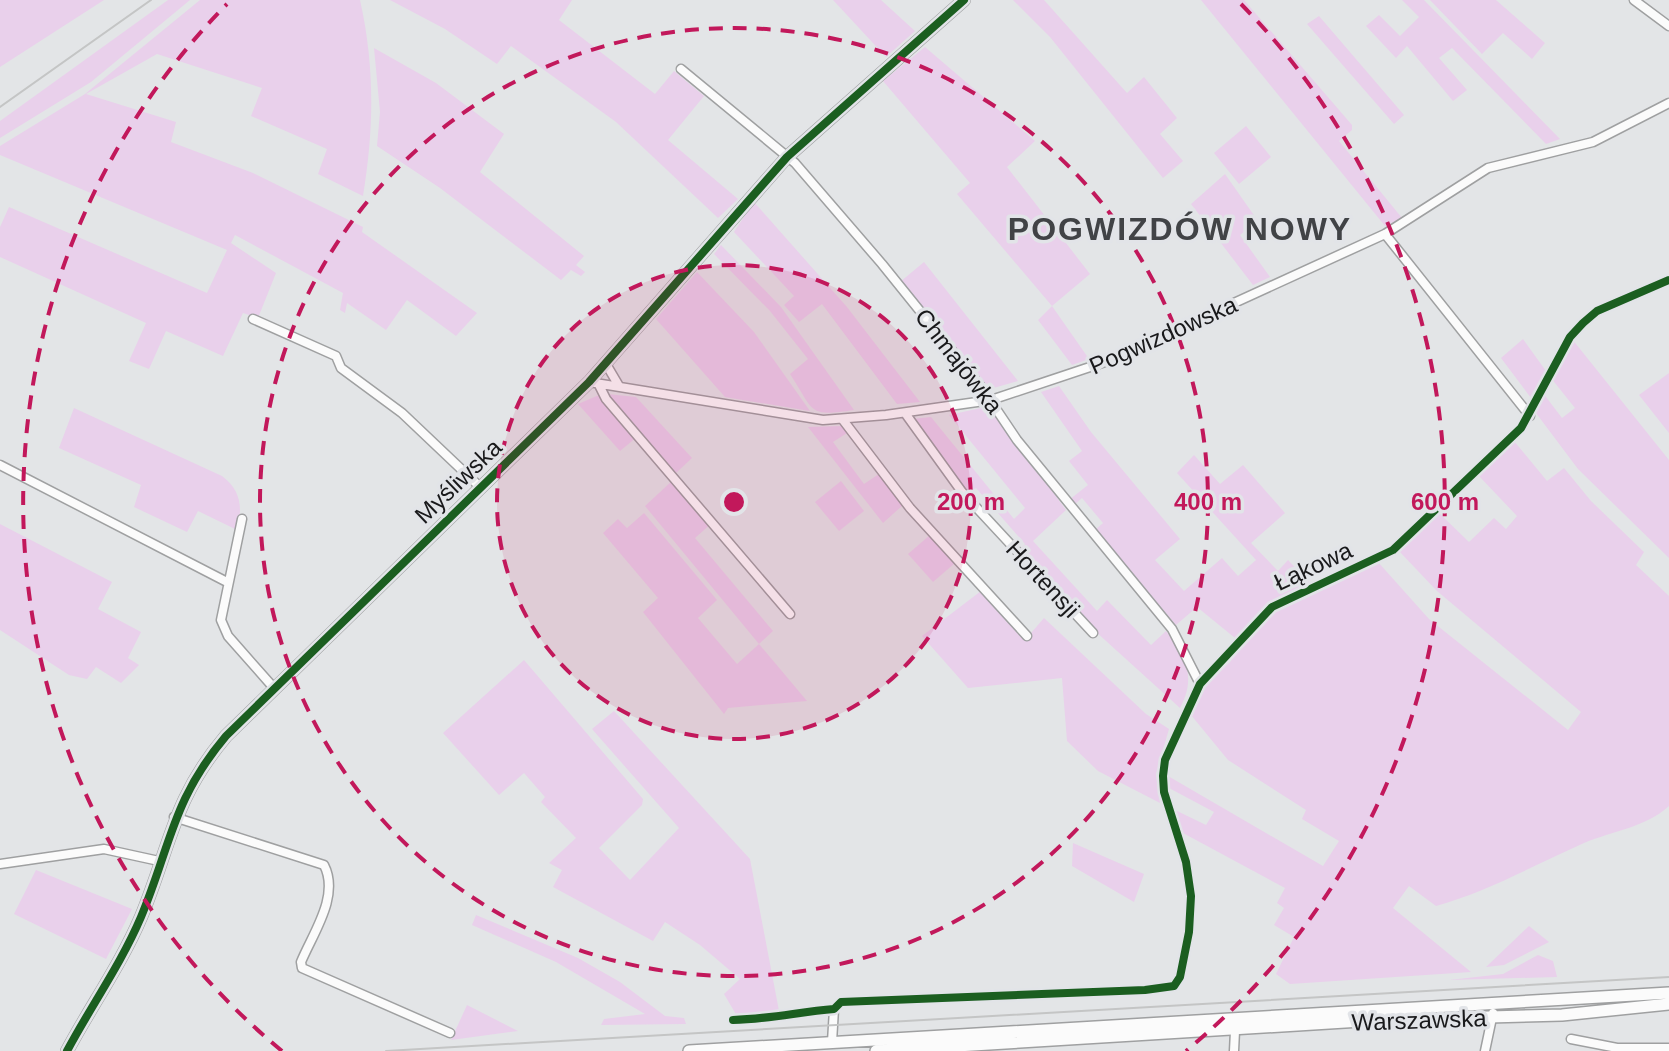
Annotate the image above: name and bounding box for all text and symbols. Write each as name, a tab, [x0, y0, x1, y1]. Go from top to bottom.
district label: POGWIZDÓW NOWY	[1008, 211, 1352, 247]
street label: Pogwizdowska	[1085, 290, 1242, 380]
street label: Chmajówka	[910, 303, 1009, 419]
street label: Myśliwska	[409, 433, 507, 529]
centre of rings	[720, 488, 748, 516]
text: 200 m	[937, 488, 1005, 515]
text: 400 m	[1174, 488, 1242, 515]
text: 600 m	[1411, 488, 1479, 515]
street label: Hortensji	[1001, 535, 1085, 623]
street label: Łąkowa	[1270, 536, 1357, 596]
street label: Warszawska	[1351, 1004, 1488, 1036]

